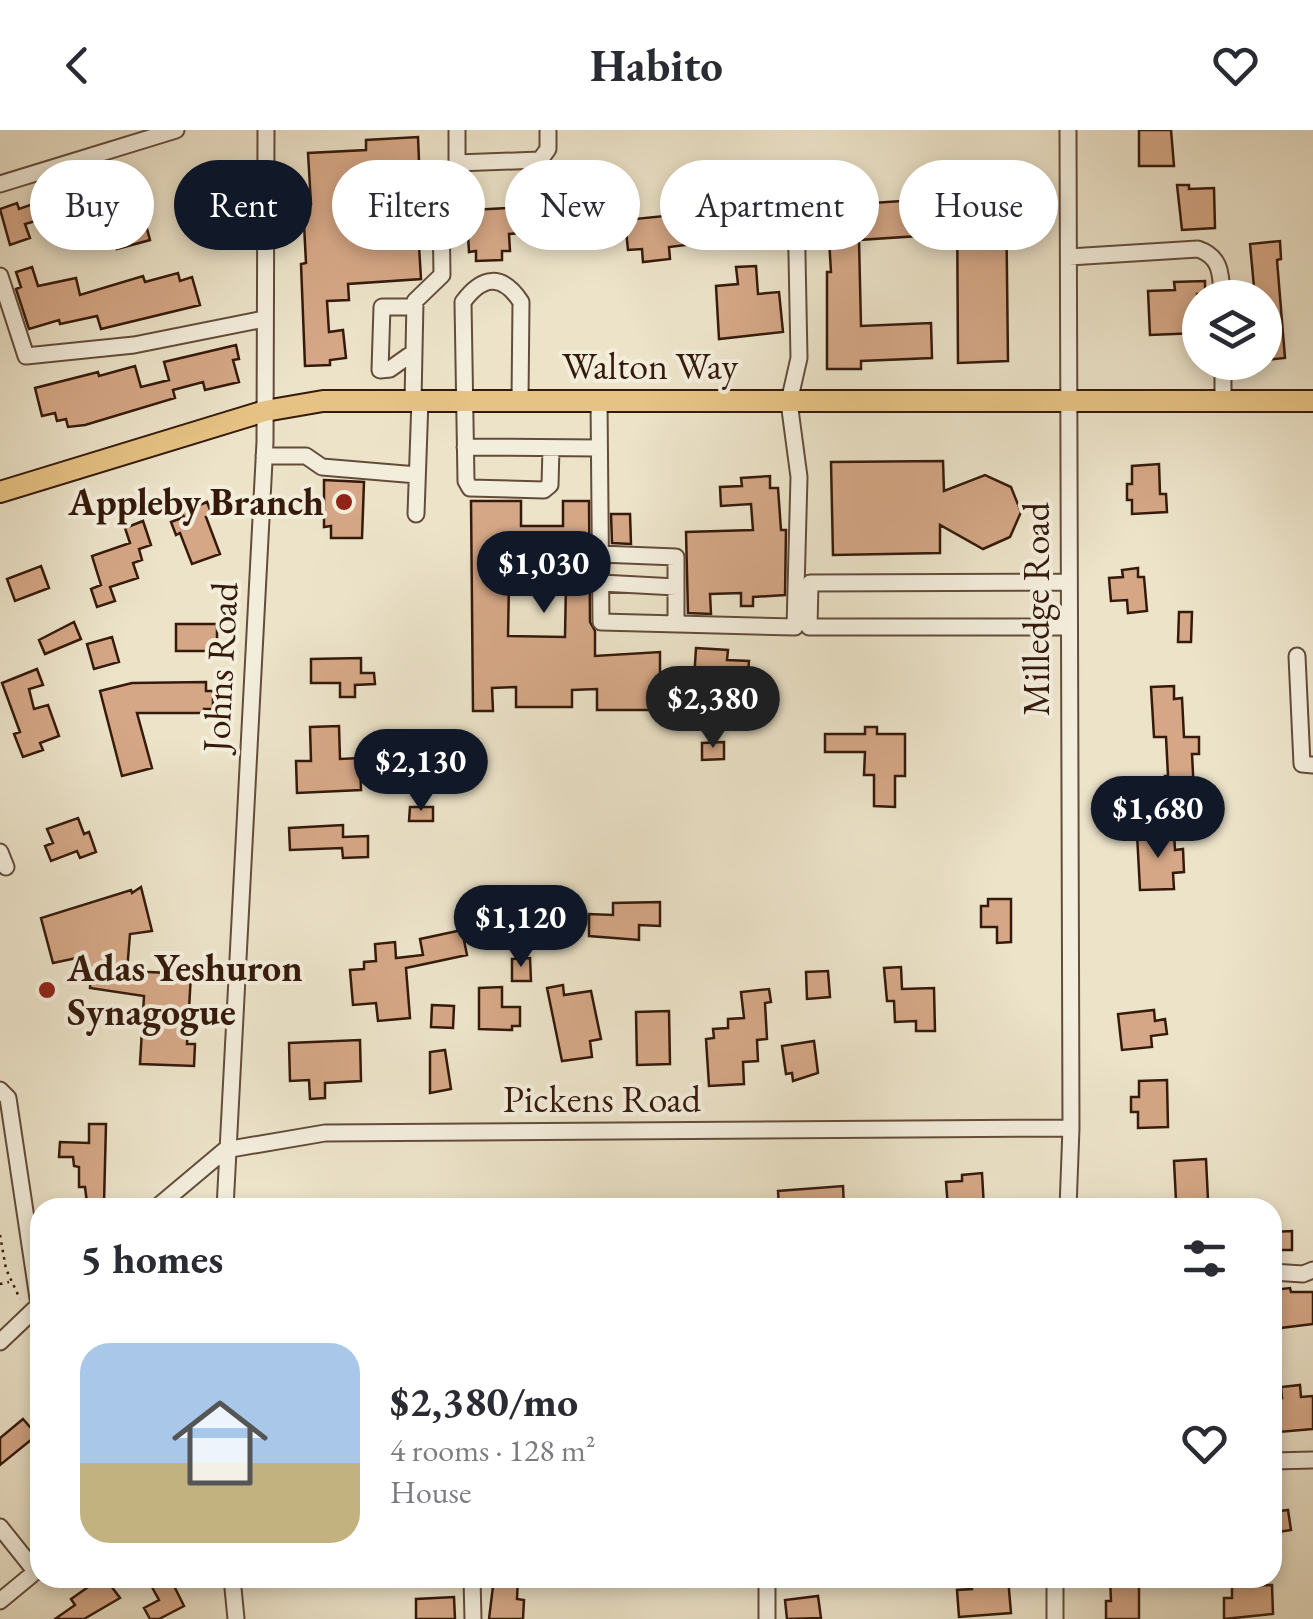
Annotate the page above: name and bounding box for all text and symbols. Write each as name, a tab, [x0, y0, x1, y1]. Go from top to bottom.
text: Habito	[590, 36, 723, 94]
icon: back	[50, 38, 105, 93]
icon: heart	[1208, 38, 1263, 93]
chip: Buy	[30, 160, 154, 250]
chip: Rent	[174, 160, 312, 250]
chip: Filters	[332, 160, 485, 250]
chip: New	[505, 160, 640, 250]
chip: Apartment	[660, 160, 879, 250]
chip: House	[899, 160, 1058, 250]
map controls	[1182, 280, 1282, 380]
button: layers	[1182, 280, 1282, 380]
street label: Walton Way	[562, 341, 738, 390]
place label: Appleby Branch	[67, 477, 324, 526]
marker: Appleby Branch	[333, 491, 355, 513]
street label: Milledge Road	[1011, 501, 1060, 716]
pin: $1,030	[463, 531, 625, 616]
text: $1,030	[499, 542, 589, 584]
street label: Johns Road	[190, 580, 248, 756]
pin: $2,380	[632, 666, 794, 751]
text: $2,380	[668, 677, 758, 719]
pin: $2,130	[340, 729, 502, 814]
text: $2,130	[376, 740, 466, 782]
pin: $1,680	[1077, 776, 1239, 861]
text: $1,680	[1113, 787, 1203, 829]
pin: $1,120	[440, 885, 602, 970]
text: $1,120	[476, 896, 566, 938]
place label: Adas Yeshuron Synagogue	[66, 943, 303, 1036]
marker: Adas Yeshuron Synagogue	[36, 979, 58, 1001]
street label: Pickens Road	[503, 1074, 702, 1123]
text: 5 homes	[80, 1231, 223, 1286]
icon: filters	[1177, 1231, 1232, 1286]
text: $2,380/mo	[390, 1374, 578, 1429]
icon: home	[160, 1383, 280, 1503]
icon: heart	[1177, 1416, 1232, 1471]
text: 4 rooms · 128 m²	[390, 1429, 596, 1471]
text: House	[390, 1471, 471, 1513]

